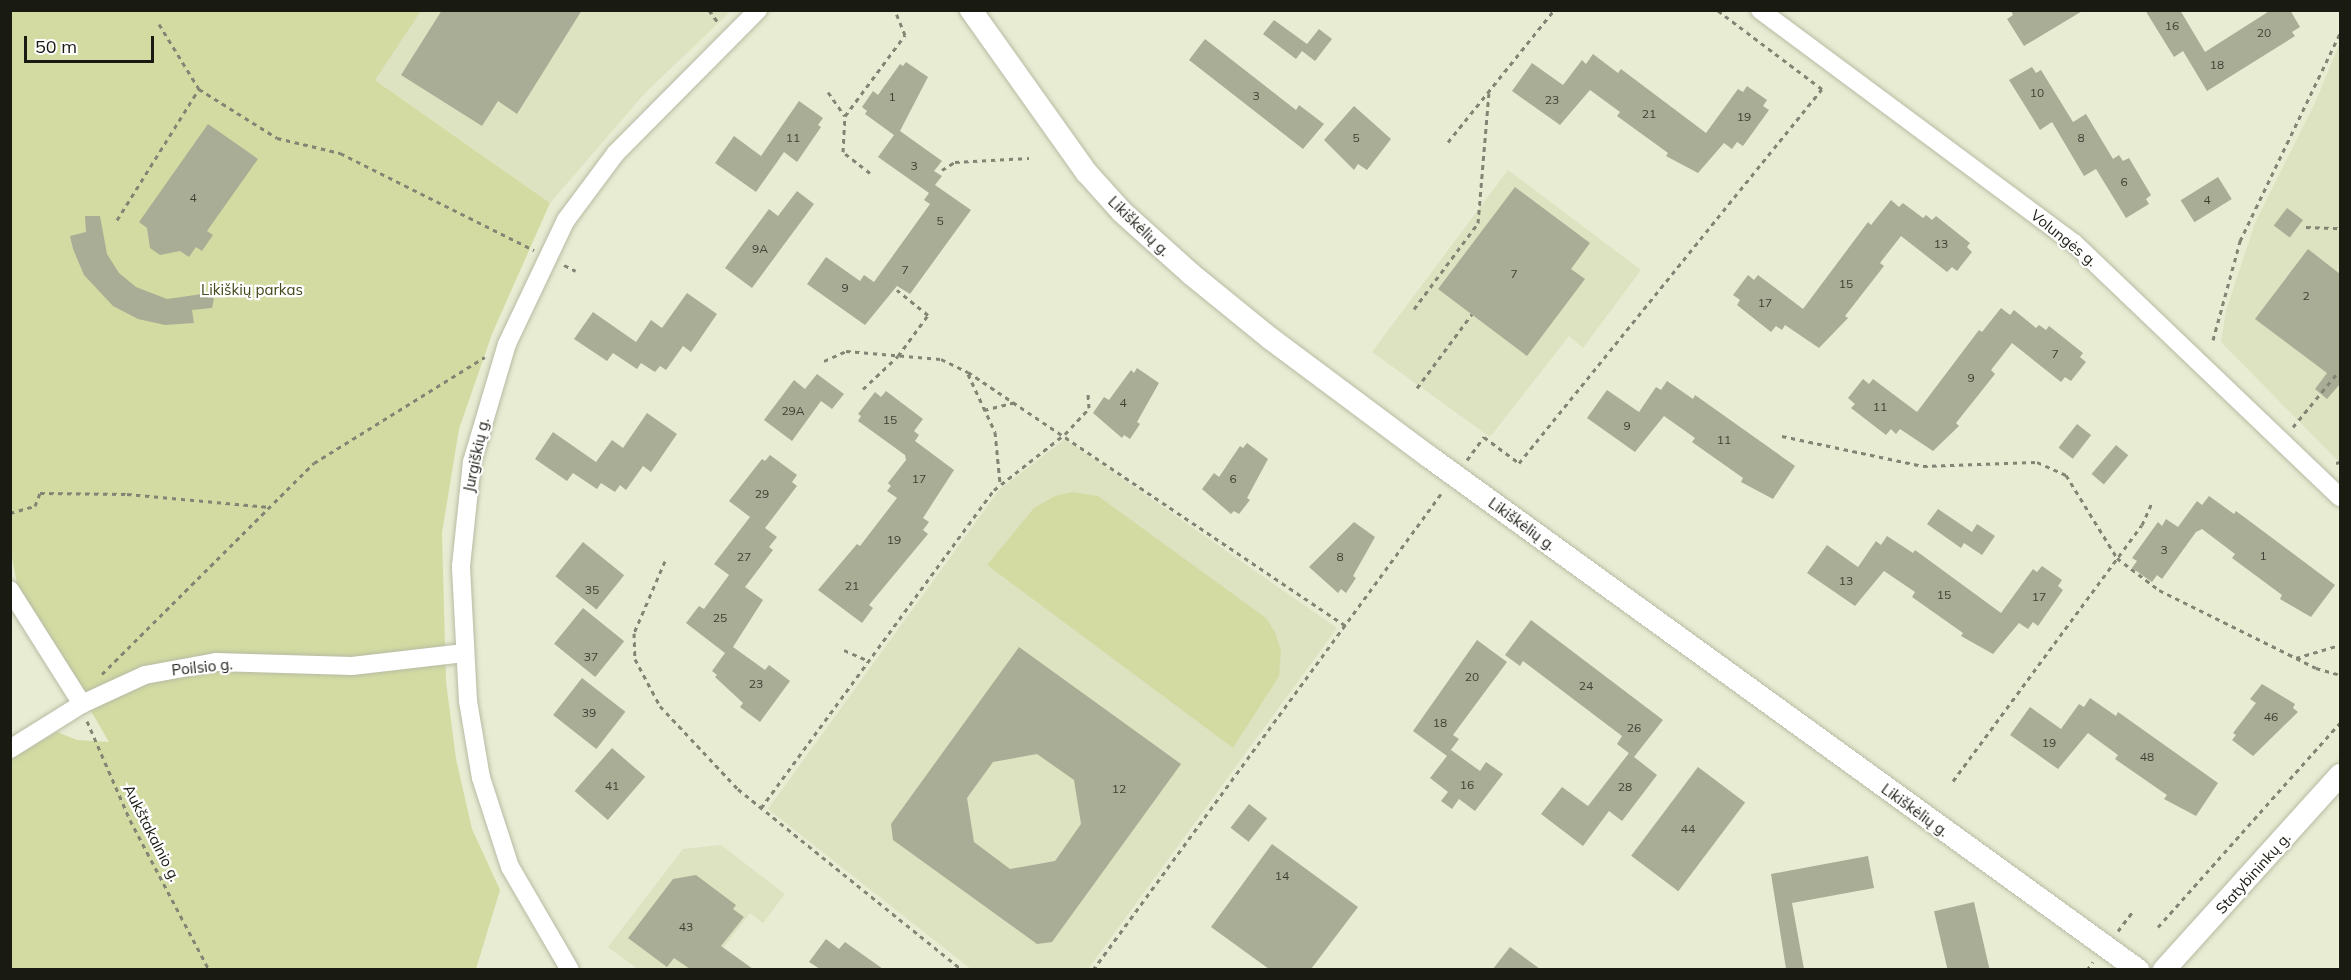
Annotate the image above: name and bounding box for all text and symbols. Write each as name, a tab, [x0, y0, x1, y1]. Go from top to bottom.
house number: 16	[2165, 19, 2179, 33]
scale bar	[27, 24, 158, 62]
house number: 20	[2257, 26, 2271, 40]
text: 50 m	[35, 35, 77, 58]
house number: 18	[2210, 58, 2224, 72]
house number: 10	[2030, 86, 2044, 100]
house number: 3	[1252, 89, 1260, 103]
house number: 1	[888, 90, 896, 104]
house number: 23	[1545, 93, 1559, 107]
house number: 21	[1642, 107, 1656, 121]
house number: 19	[1737, 110, 1751, 124]
house number: 11	[786, 131, 800, 145]
house number: 5	[1352, 131, 1360, 145]
house number: 8	[2077, 131, 2085, 145]
house number: 3	[910, 159, 918, 173]
house number: 6	[2120, 175, 2128, 189]
house number: 4	[189, 191, 197, 205]
street label: Likiškėlių g.	[1105, 192, 1173, 260]
house number: 4	[2203, 193, 2211, 207]
street label: Volungės g.	[2027, 206, 2101, 270]
house number: 5	[936, 214, 944, 228]
house number: 13	[1934, 237, 1948, 251]
house number: 9A	[752, 242, 768, 256]
house number: 7	[901, 263, 909, 277]
house number: 7	[1510, 267, 1518, 281]
house number: 15	[1839, 277, 1853, 291]
park label: Likiškių parkas	[201, 281, 303, 299]
house number: 9	[841, 281, 849, 295]
house number: 2	[2302, 289, 2310, 303]
house number: 17	[1758, 296, 1772, 310]
house number: 7	[2051, 347, 2059, 361]
house number: 9	[1967, 371, 1975, 385]
house number: 4	[1119, 396, 1127, 410]
house number: 11	[1873, 400, 1887, 414]
house number: 29A	[781, 404, 805, 418]
house number: 15	[883, 413, 897, 427]
street label: Jurgiškių g.	[459, 416, 493, 494]
house number: 9	[1623, 419, 1631, 433]
house number: 11	[1717, 433, 1731, 447]
house number: 17	[912, 472, 926, 486]
house number: 6	[1229, 472, 1237, 486]
house number: 29	[755, 487, 769, 501]
street label: Likiškėlių g.	[1485, 494, 1559, 554]
house number: 19	[887, 533, 901, 547]
house number: 3	[2160, 543, 2168, 557]
house number: 1	[2259, 549, 2267, 563]
house number: 27	[737, 550, 751, 564]
house number: 8	[1336, 550, 1344, 564]
house number: 13	[1839, 574, 1853, 588]
house number: 21	[845, 579, 859, 593]
house number: 35	[585, 583, 599, 597]
house number: 15	[1937, 588, 1951, 602]
house number: 17	[2032, 590, 2046, 604]
house number: 25	[713, 611, 727, 625]
house number: 37	[584, 650, 598, 664]
street label: Poilsio g.	[171, 655, 233, 679]
house number: 20	[1465, 670, 1479, 684]
house number: 23	[749, 677, 763, 691]
house number: 24	[1579, 679, 1593, 693]
house number: 39	[582, 706, 596, 720]
house number: 46	[2264, 710, 2278, 724]
house number: 18	[1433, 716, 1447, 730]
house number: 26	[1627, 721, 1641, 735]
house number: 19	[2042, 736, 2056, 750]
house number: 48	[2140, 750, 2154, 764]
house number: 16	[1460, 778, 1474, 792]
house number: 41	[605, 779, 619, 793]
house number: 28	[1618, 780, 1632, 794]
street label: Likiškėlių g.	[1878, 780, 1952, 840]
street label: Aukštakalnio g.	[120, 782, 184, 884]
house number: 12	[1112, 782, 1126, 796]
house number: 44	[1681, 822, 1695, 836]
street label: Statybininkų g.	[2212, 829, 2294, 917]
house number: 14	[1275, 869, 1289, 883]
house number: 43	[679, 920, 693, 934]

